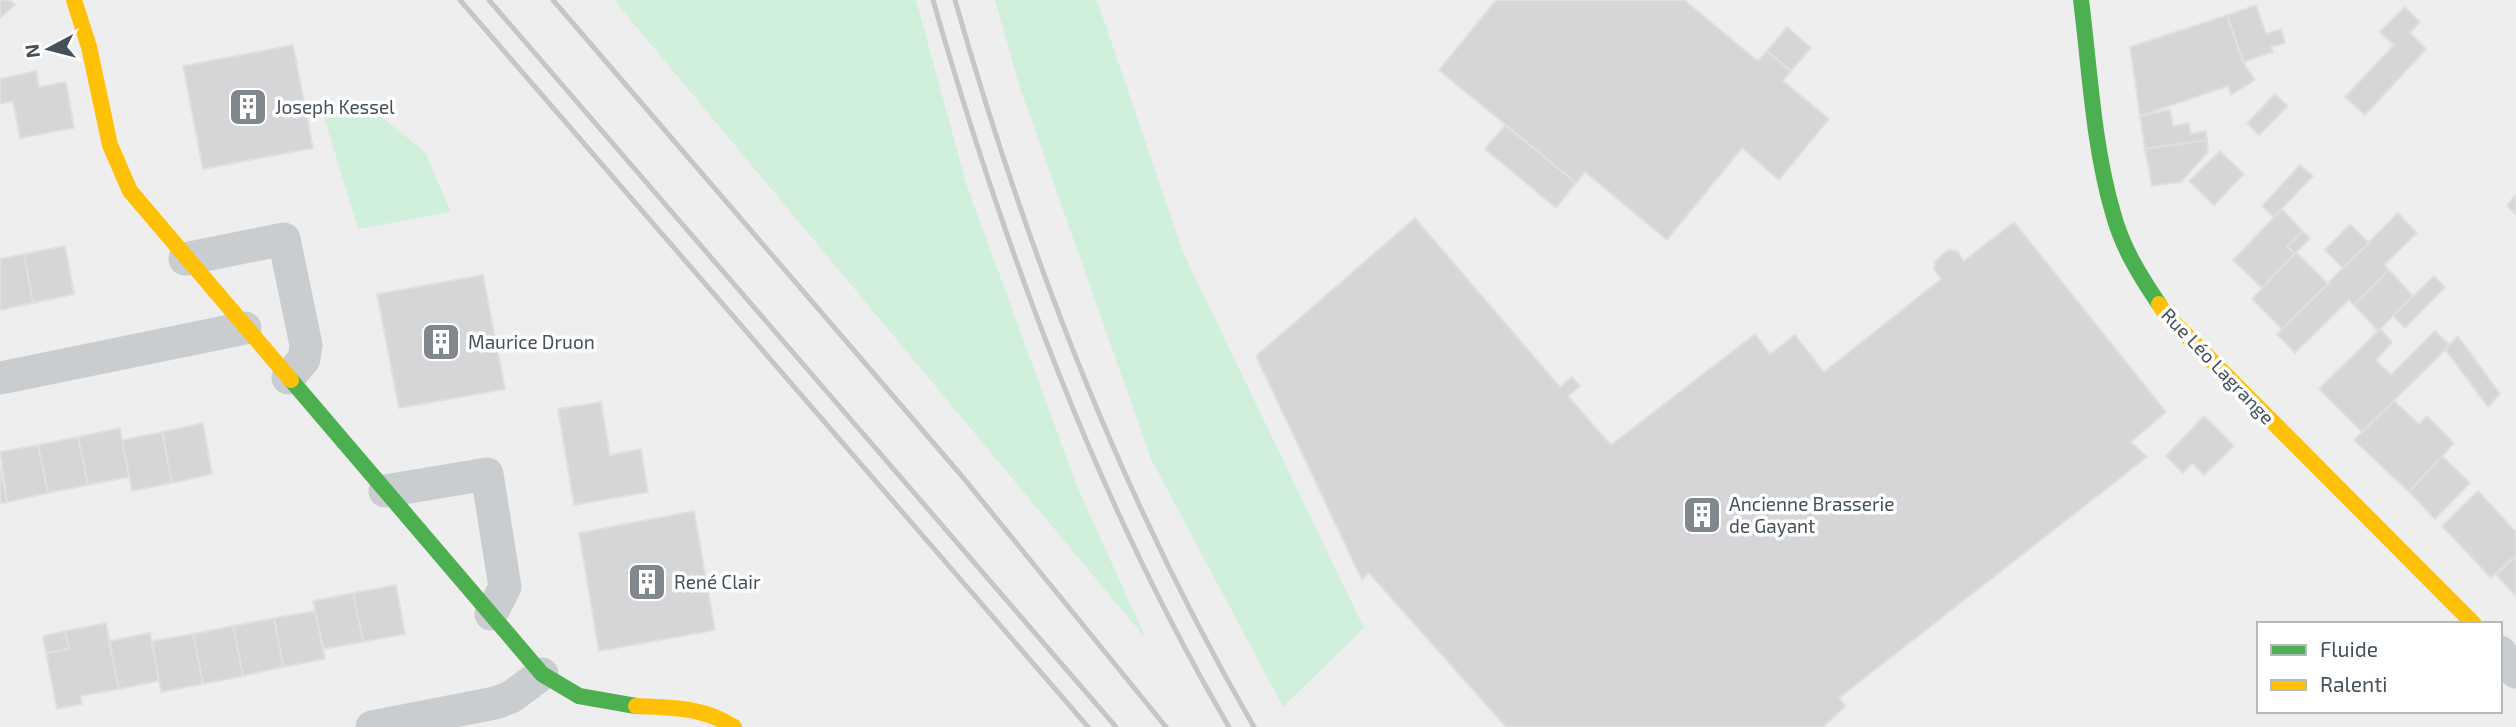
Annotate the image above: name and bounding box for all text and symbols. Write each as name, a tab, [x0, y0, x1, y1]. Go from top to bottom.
north arrow	[14, 14, 84, 84]
text: N	[19, 43, 44, 59]
building icon: Joseph Kessel	[227, 86, 269, 128]
place label: Joseph Kessel	[275, 95, 395, 118]
street label: Rue Léo Lagrange	[2157, 303, 2280, 429]
building icon: Maurice Druon	[420, 321, 462, 363]
place label: Maurice Druon	[468, 330, 595, 353]
place label: Ancienne Brasserie de Gayant	[1729, 492, 1894, 537]
building icon: Ancienne Brasserie de Gayant	[1681, 494, 1723, 536]
building icon: René Clair	[626, 561, 668, 603]
place label: René Clair	[674, 570, 761, 593]
legend	[2257, 622, 2502, 713]
text: Fluide	[2320, 636, 2378, 661]
text: Ralenti	[2320, 671, 2387, 696]

